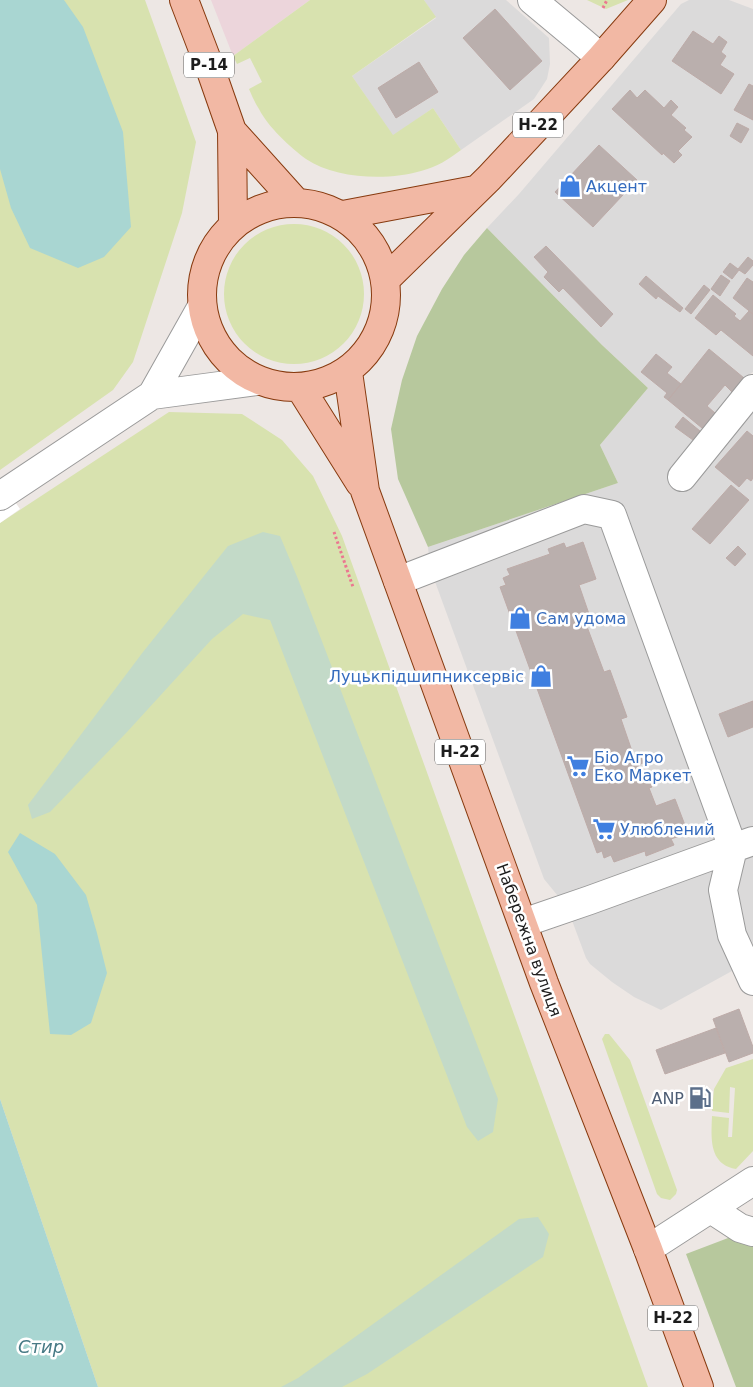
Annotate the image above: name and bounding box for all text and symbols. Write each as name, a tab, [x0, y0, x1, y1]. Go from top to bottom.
road number: Р-14	[184, 52, 234, 78]
road number: Н-22	[513, 112, 563, 138]
shop icon: Акцент	[557, 173, 583, 199]
place label: Акцент	[586, 177, 647, 196]
shop icon: Сам удома	[507, 605, 533, 631]
place label: Сам удома	[536, 609, 626, 628]
shop icon: Луцькпідшипниксервіс	[528, 663, 554, 689]
place label: Луцькпідшипниксервіс	[329, 667, 524, 686]
road number: Н-22	[435, 740, 485, 764]
place label: Біо Агро Еко Маркет	[594, 748, 691, 785]
supermarket icon: Біо Агро Еко Маркет	[565, 753, 591, 779]
supermarket icon: Улюблений	[591, 816, 617, 842]
place label: Улюблений	[620, 820, 715, 839]
street label: Набережна вулиця	[492, 861, 566, 1019]
fuel station icon: ANP	[687, 1085, 713, 1111]
place label: ANP	[651, 1089, 684, 1108]
road number: Н-22	[648, 1306, 698, 1330]
water label: Стир	[18, 1336, 64, 1357]

